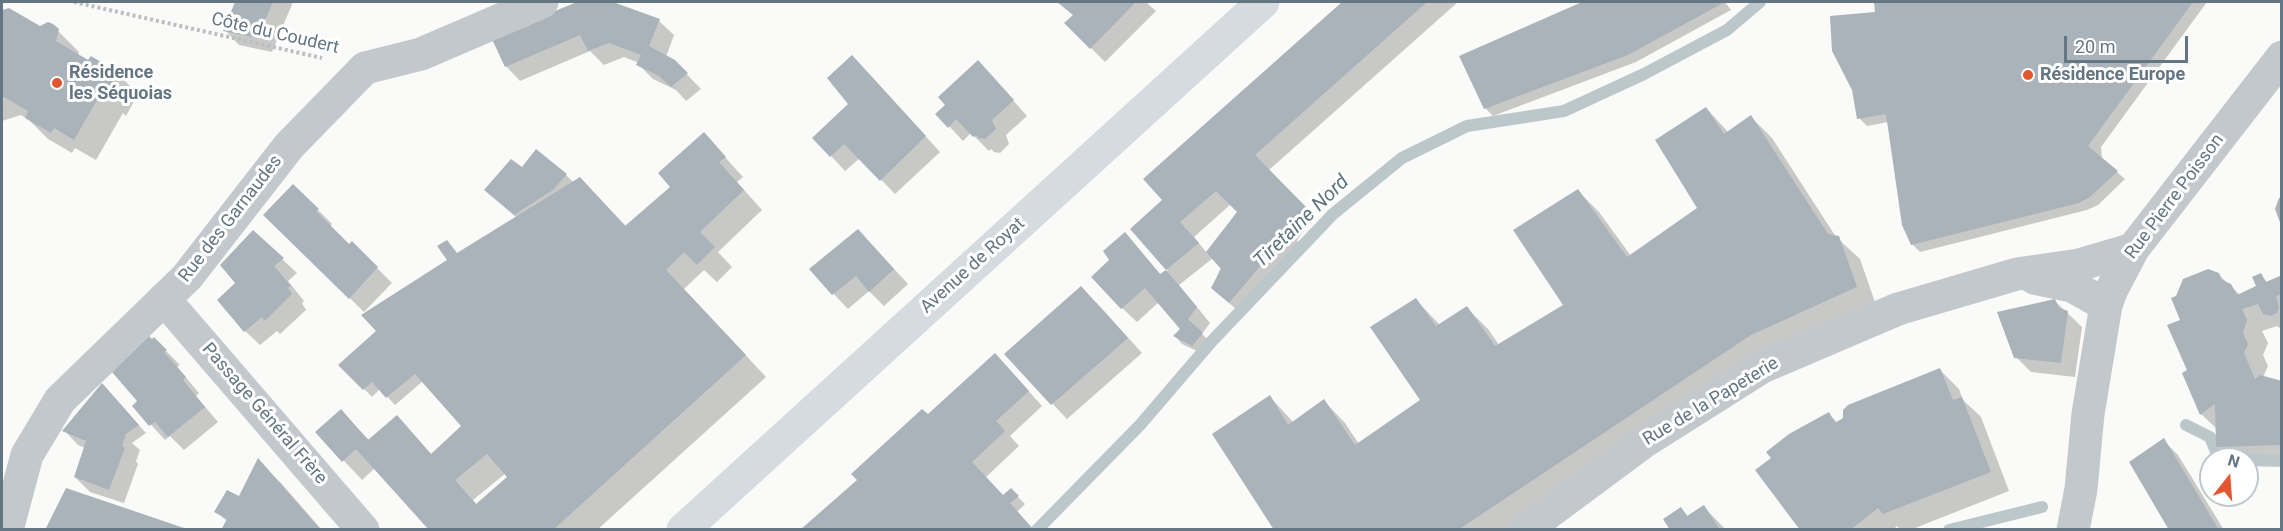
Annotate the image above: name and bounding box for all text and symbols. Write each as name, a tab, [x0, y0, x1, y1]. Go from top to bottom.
street label: Côte du Coudert	[209, 9, 341, 59]
scale bar	[2067, 24, 2192, 62]
text: 20 m	[2075, 36, 2115, 57]
place label: Résidence les Séquoias	[69, 62, 172, 104]
place label: Résidence Europe	[2040, 64, 2185, 86]
marker: Résidence Europe	[2021, 68, 2035, 82]
marker: Résidence les Séquoias	[50, 76, 64, 90]
street label: Rue Pierre Poisson	[2121, 130, 2229, 264]
street label: Rue des Garnaudes	[175, 151, 287, 287]
water label: Tiretaine Nord	[1250, 171, 1354, 273]
street label: Avenue de Royat	[916, 214, 1030, 318]
street label: Passage Général Frère	[197, 339, 331, 489]
street label: Rue de la Papeterie	[1639, 353, 1783, 451]
north arrow	[2199, 447, 2259, 507]
text: N	[2226, 450, 2242, 472]

